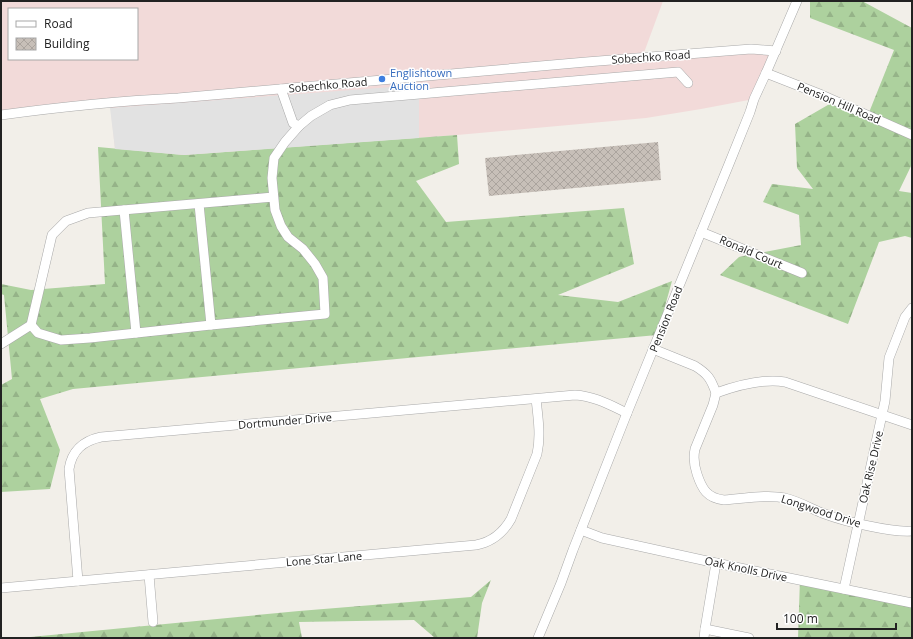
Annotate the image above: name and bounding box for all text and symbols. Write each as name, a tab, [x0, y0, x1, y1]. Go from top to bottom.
legend	[8, 8, 138, 60]
text: Road	[44, 15, 73, 32]
text: Building	[44, 35, 90, 52]
street label: Sobechko Road	[611, 46, 691, 67]
place label: Englishtown Auction	[390, 65, 452, 93]
street label: Sobechko Road	[288, 74, 368, 95]
marker: Englishtown Auction	[377, 74, 387, 84]
street label: Pension Hill Road	[795, 78, 883, 127]
street label: Ronald Court	[717, 231, 785, 272]
street label: Pension Road	[645, 284, 686, 354]
street label: Dortmunder Drive	[238, 409, 332, 432]
street label: Oak Rise Drive	[855, 429, 886, 505]
street label: Longwood Drive	[779, 491, 863, 531]
street label: Lone Star Lane	[285, 548, 363, 569]
street label: Oak Knolls Drive	[703, 552, 789, 585]
scale bar	[777, 605, 896, 631]
text: 100 m	[783, 610, 818, 627]

